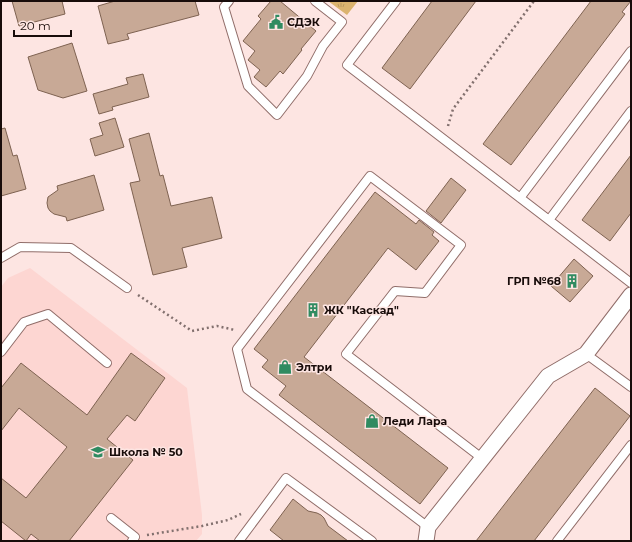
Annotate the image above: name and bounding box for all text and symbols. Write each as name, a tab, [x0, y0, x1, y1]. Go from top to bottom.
scale bar	[14, 12, 71, 38]
public building icon: СДЭК	[268, 14, 284, 30]
place label: СДЭК	[287, 15, 320, 29]
text: 20 m	[20, 18, 51, 33]
building icon: ГРП №68	[564, 273, 580, 289]
place label: ГРП №68	[507, 274, 561, 288]
building icon: ЖК "Каскад"	[305, 302, 321, 318]
place label: ЖК "Каскад"	[324, 303, 399, 317]
shop icon: Элтри	[277, 359, 293, 375]
place label: Элтри	[296, 360, 332, 374]
shop icon: Леди Лара	[364, 413, 380, 429]
place label: Леди Лара	[383, 414, 447, 428]
school or university icon: Школа № 50	[90, 444, 106, 460]
place label: Школа № 50	[109, 445, 183, 459]

